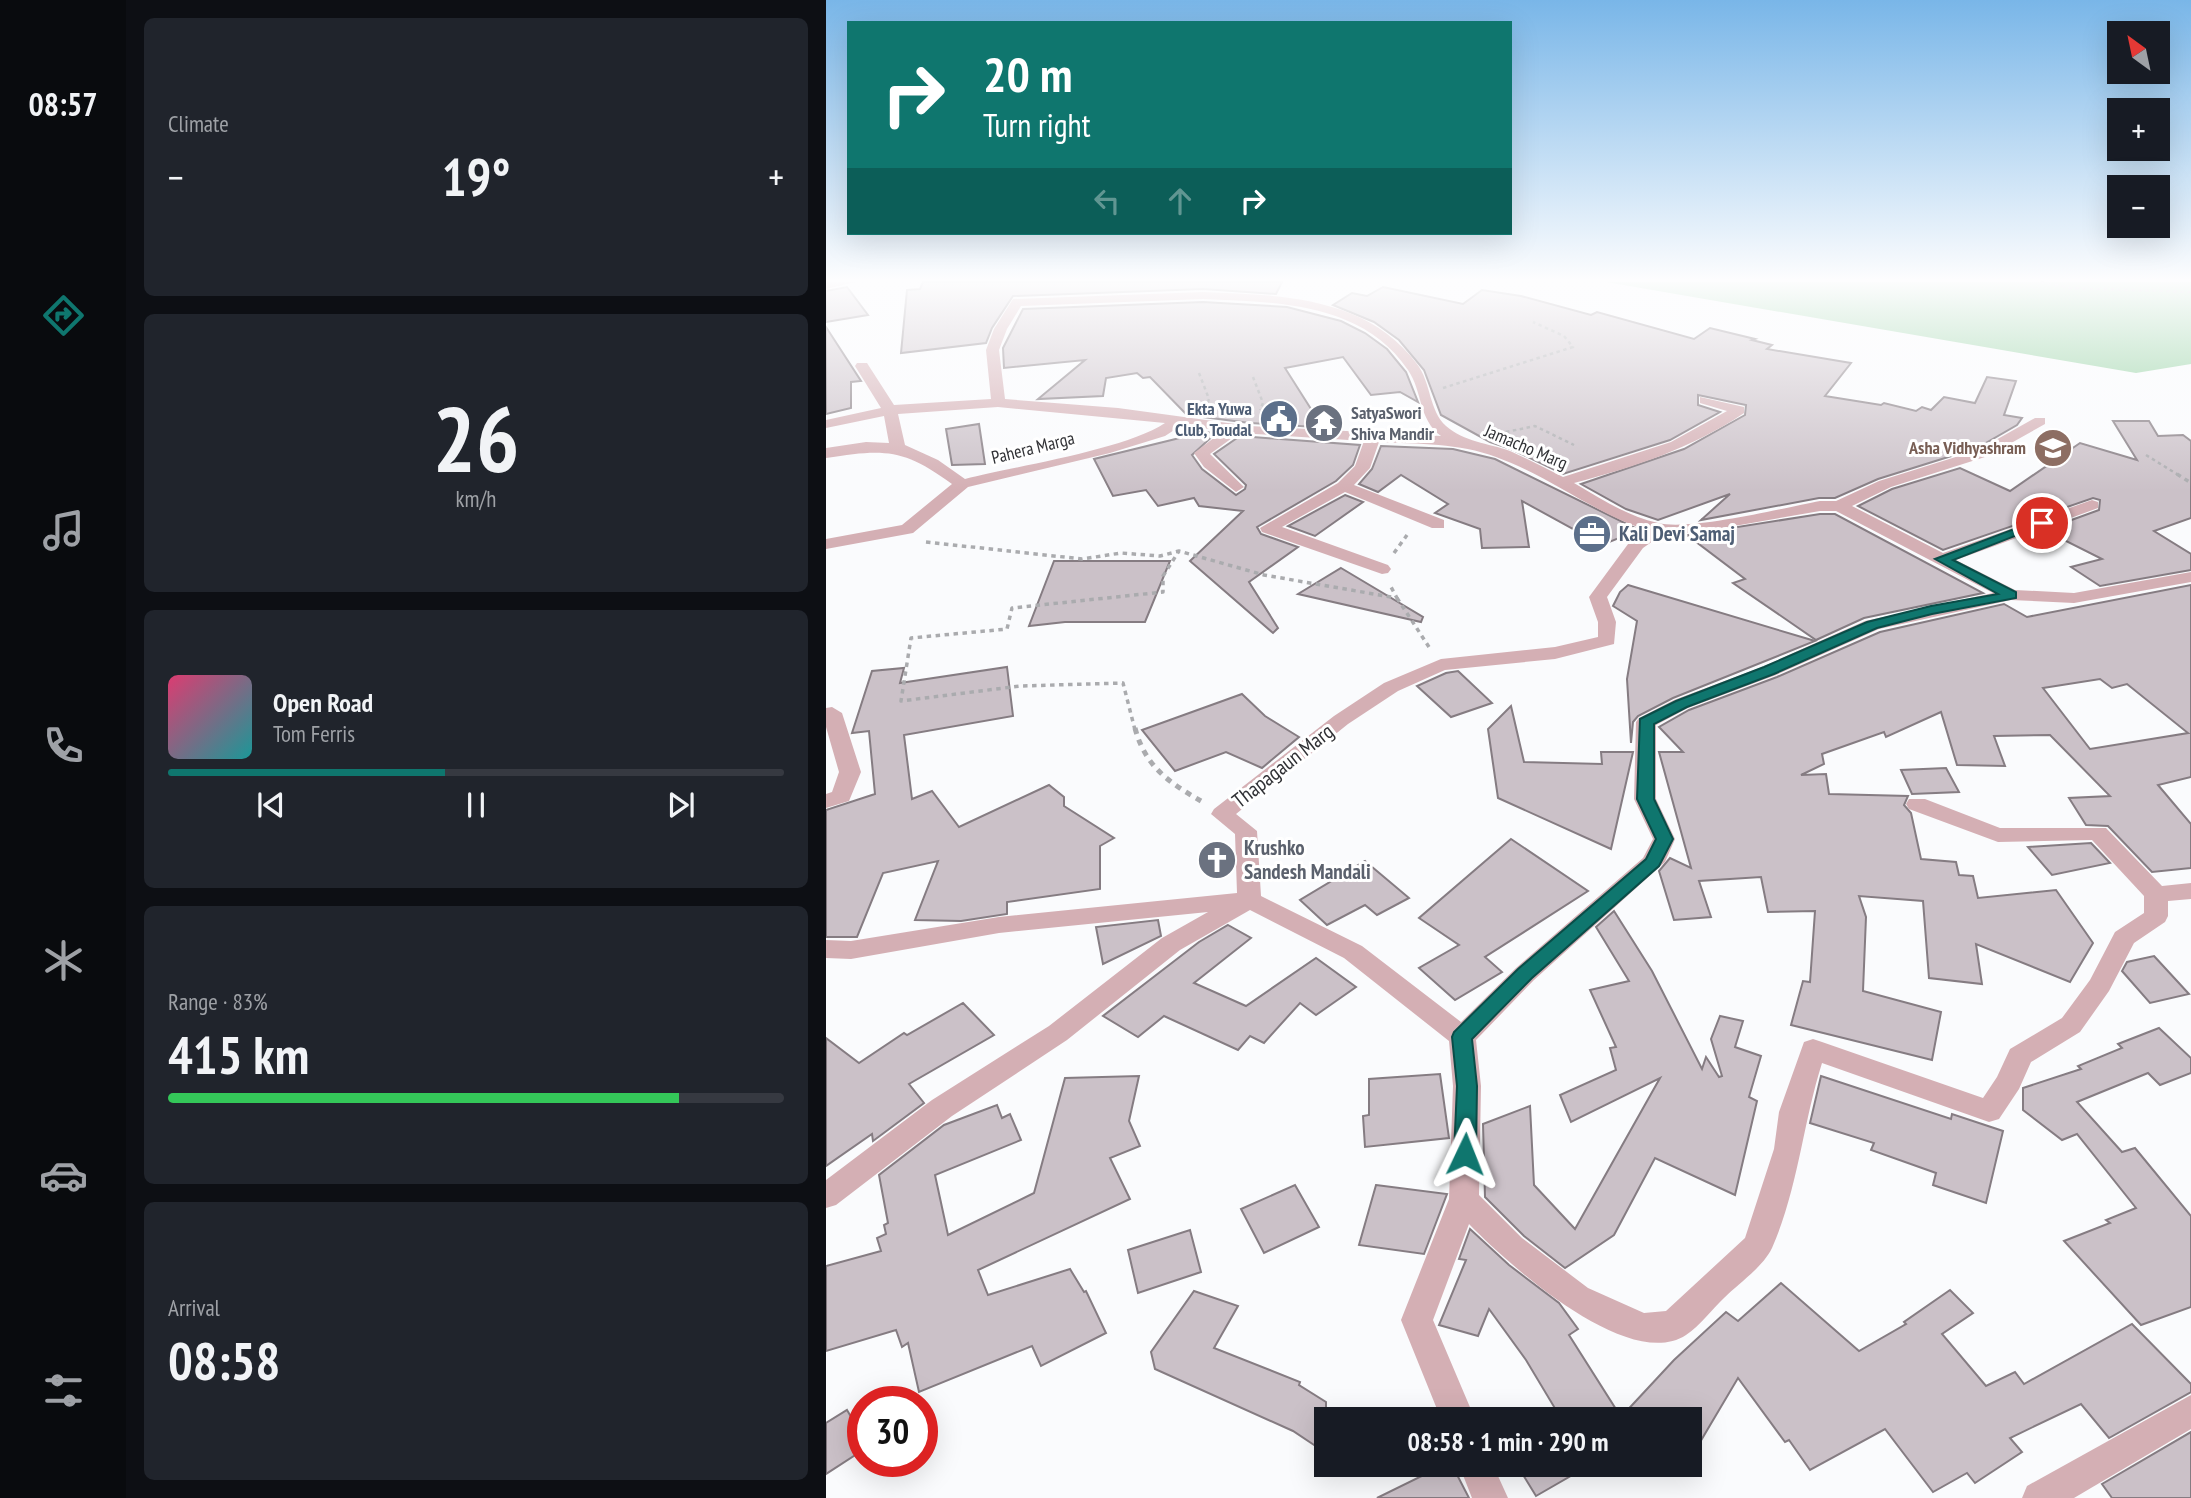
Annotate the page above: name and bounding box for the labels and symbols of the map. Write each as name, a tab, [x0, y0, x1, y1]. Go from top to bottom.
north arrow	[2107, 21, 2170, 84]
place label: Ekta Yuwa Club, Toudal	[1175, 397, 1253, 441]
public building icon: Ekta Yuwa Club, Toudal	[1258, 398, 1300, 440]
place label: SatyaSwori Shiva Mandir	[1351, 401, 1435, 445]
temple icon: SatyaSwori Shiva Mandir	[1303, 402, 1345, 444]
street label: Jamacho Marg	[1480, 418, 1571, 474]
street label: Pahera Marga	[989, 426, 1077, 469]
school or university icon: Asha Vidhyashram	[2032, 427, 2074, 469]
place label: Asha Vidhyashram	[1908, 436, 2026, 459]
pin	[2012, 493, 2072, 553]
office icon: Kali Devi Samaj	[1571, 513, 1613, 555]
place label: Kali Devi Samaj	[1619, 520, 1735, 547]
street label: Thapagaun Marg	[1227, 718, 1339, 814]
place label: Krushko Sandesh Mandali	[1244, 834, 1371, 885]
church icon: Krushko Sandesh Mandali	[1196, 839, 1238, 881]
position arrow	[1428, 1117, 1502, 1191]
speed limit sign: 30	[847, 1386, 938, 1477]

